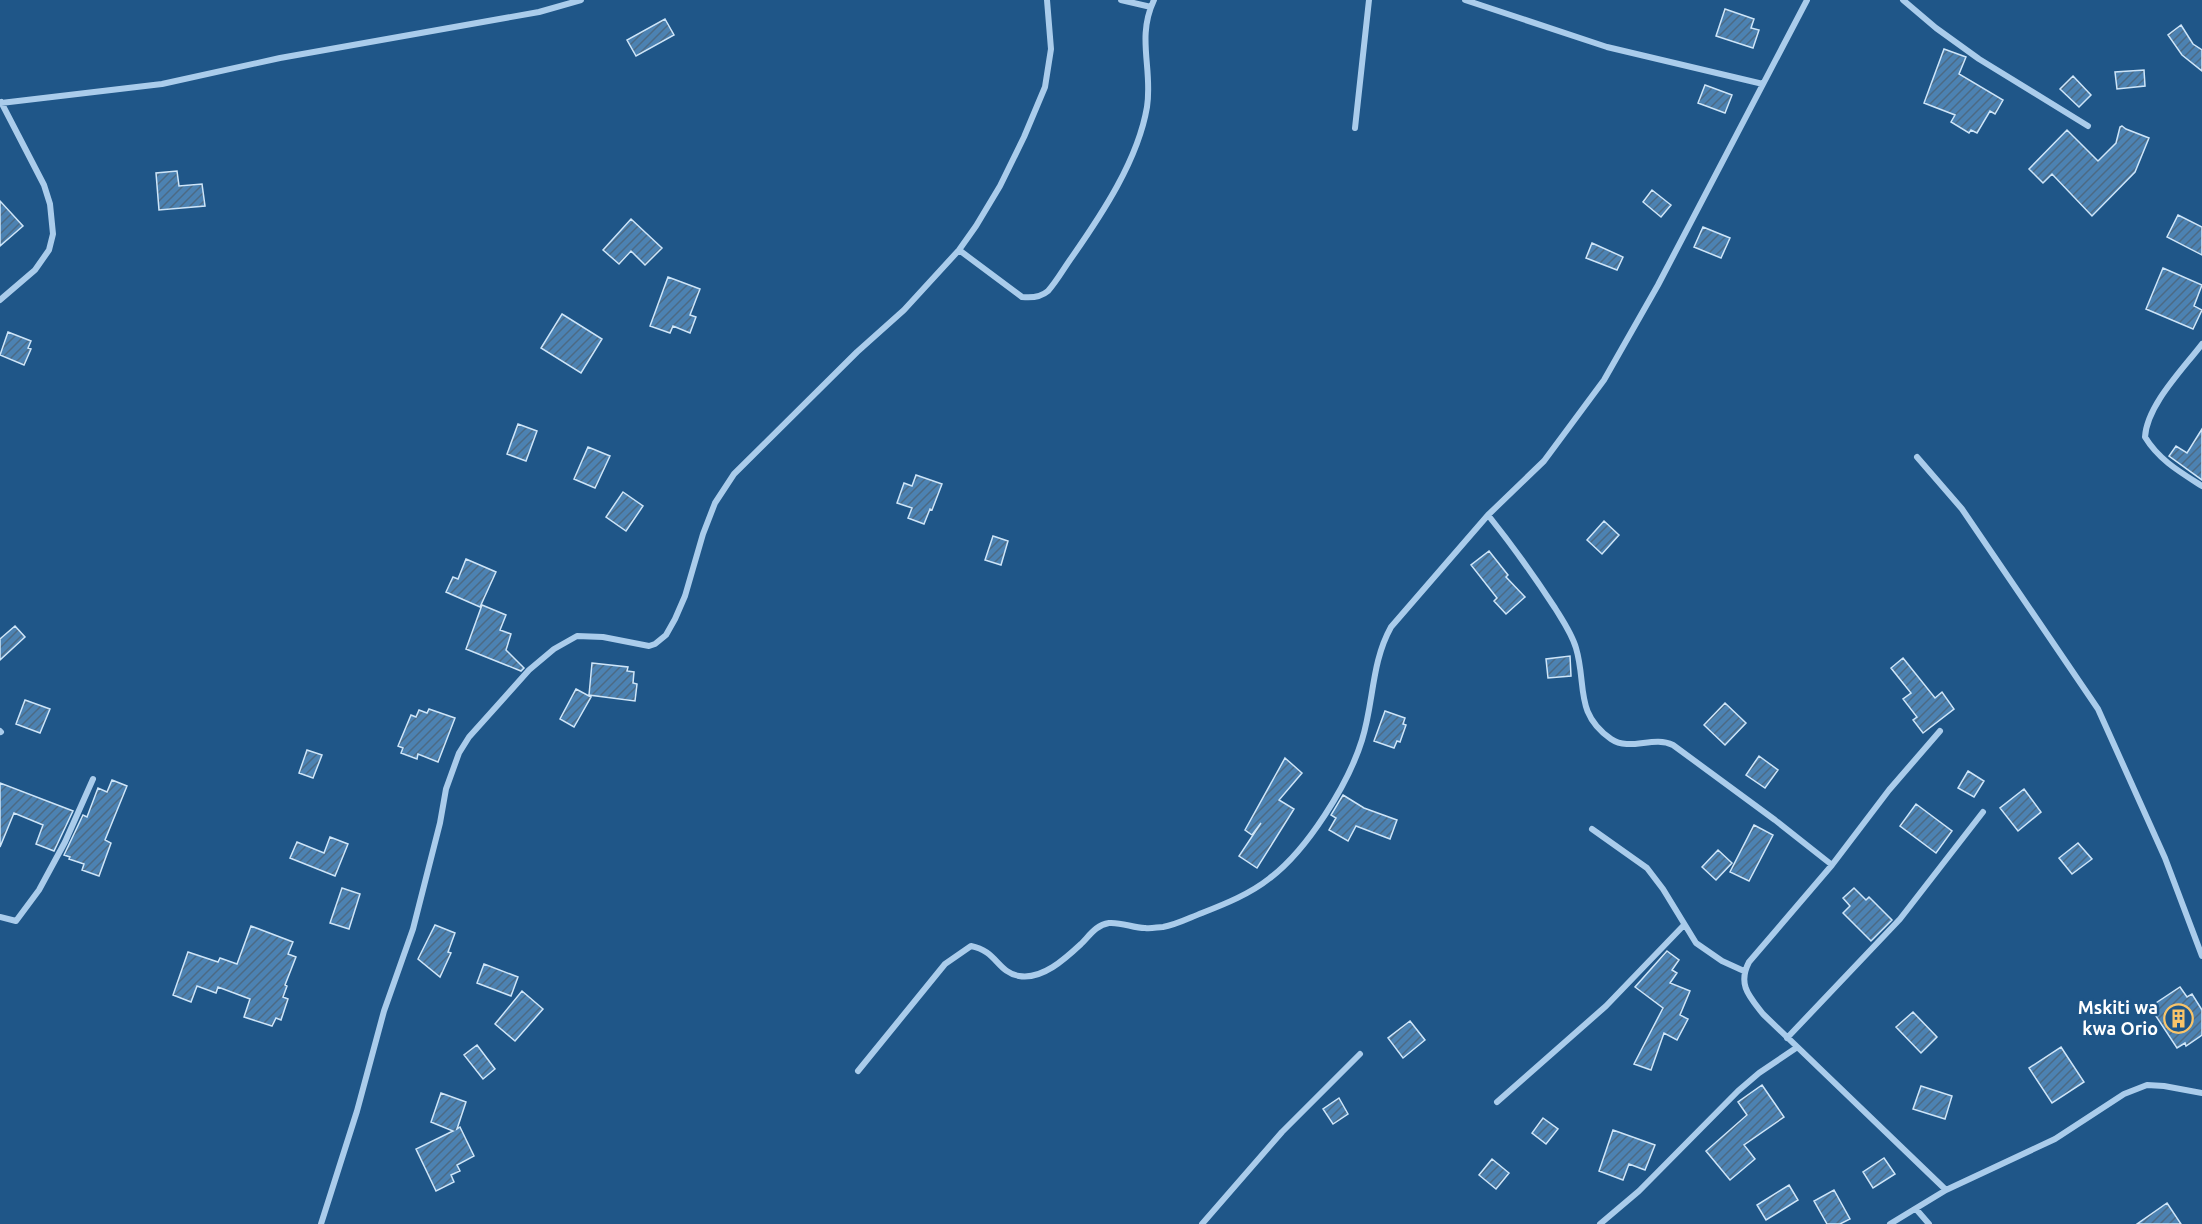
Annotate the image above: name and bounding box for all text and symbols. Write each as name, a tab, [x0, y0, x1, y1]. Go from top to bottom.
place label: Mskiti wa kwa Orio	[2078, 997, 2158, 1038]
building icon: Mskiti wa kwa Orio	[2163, 1002, 2195, 1034]

